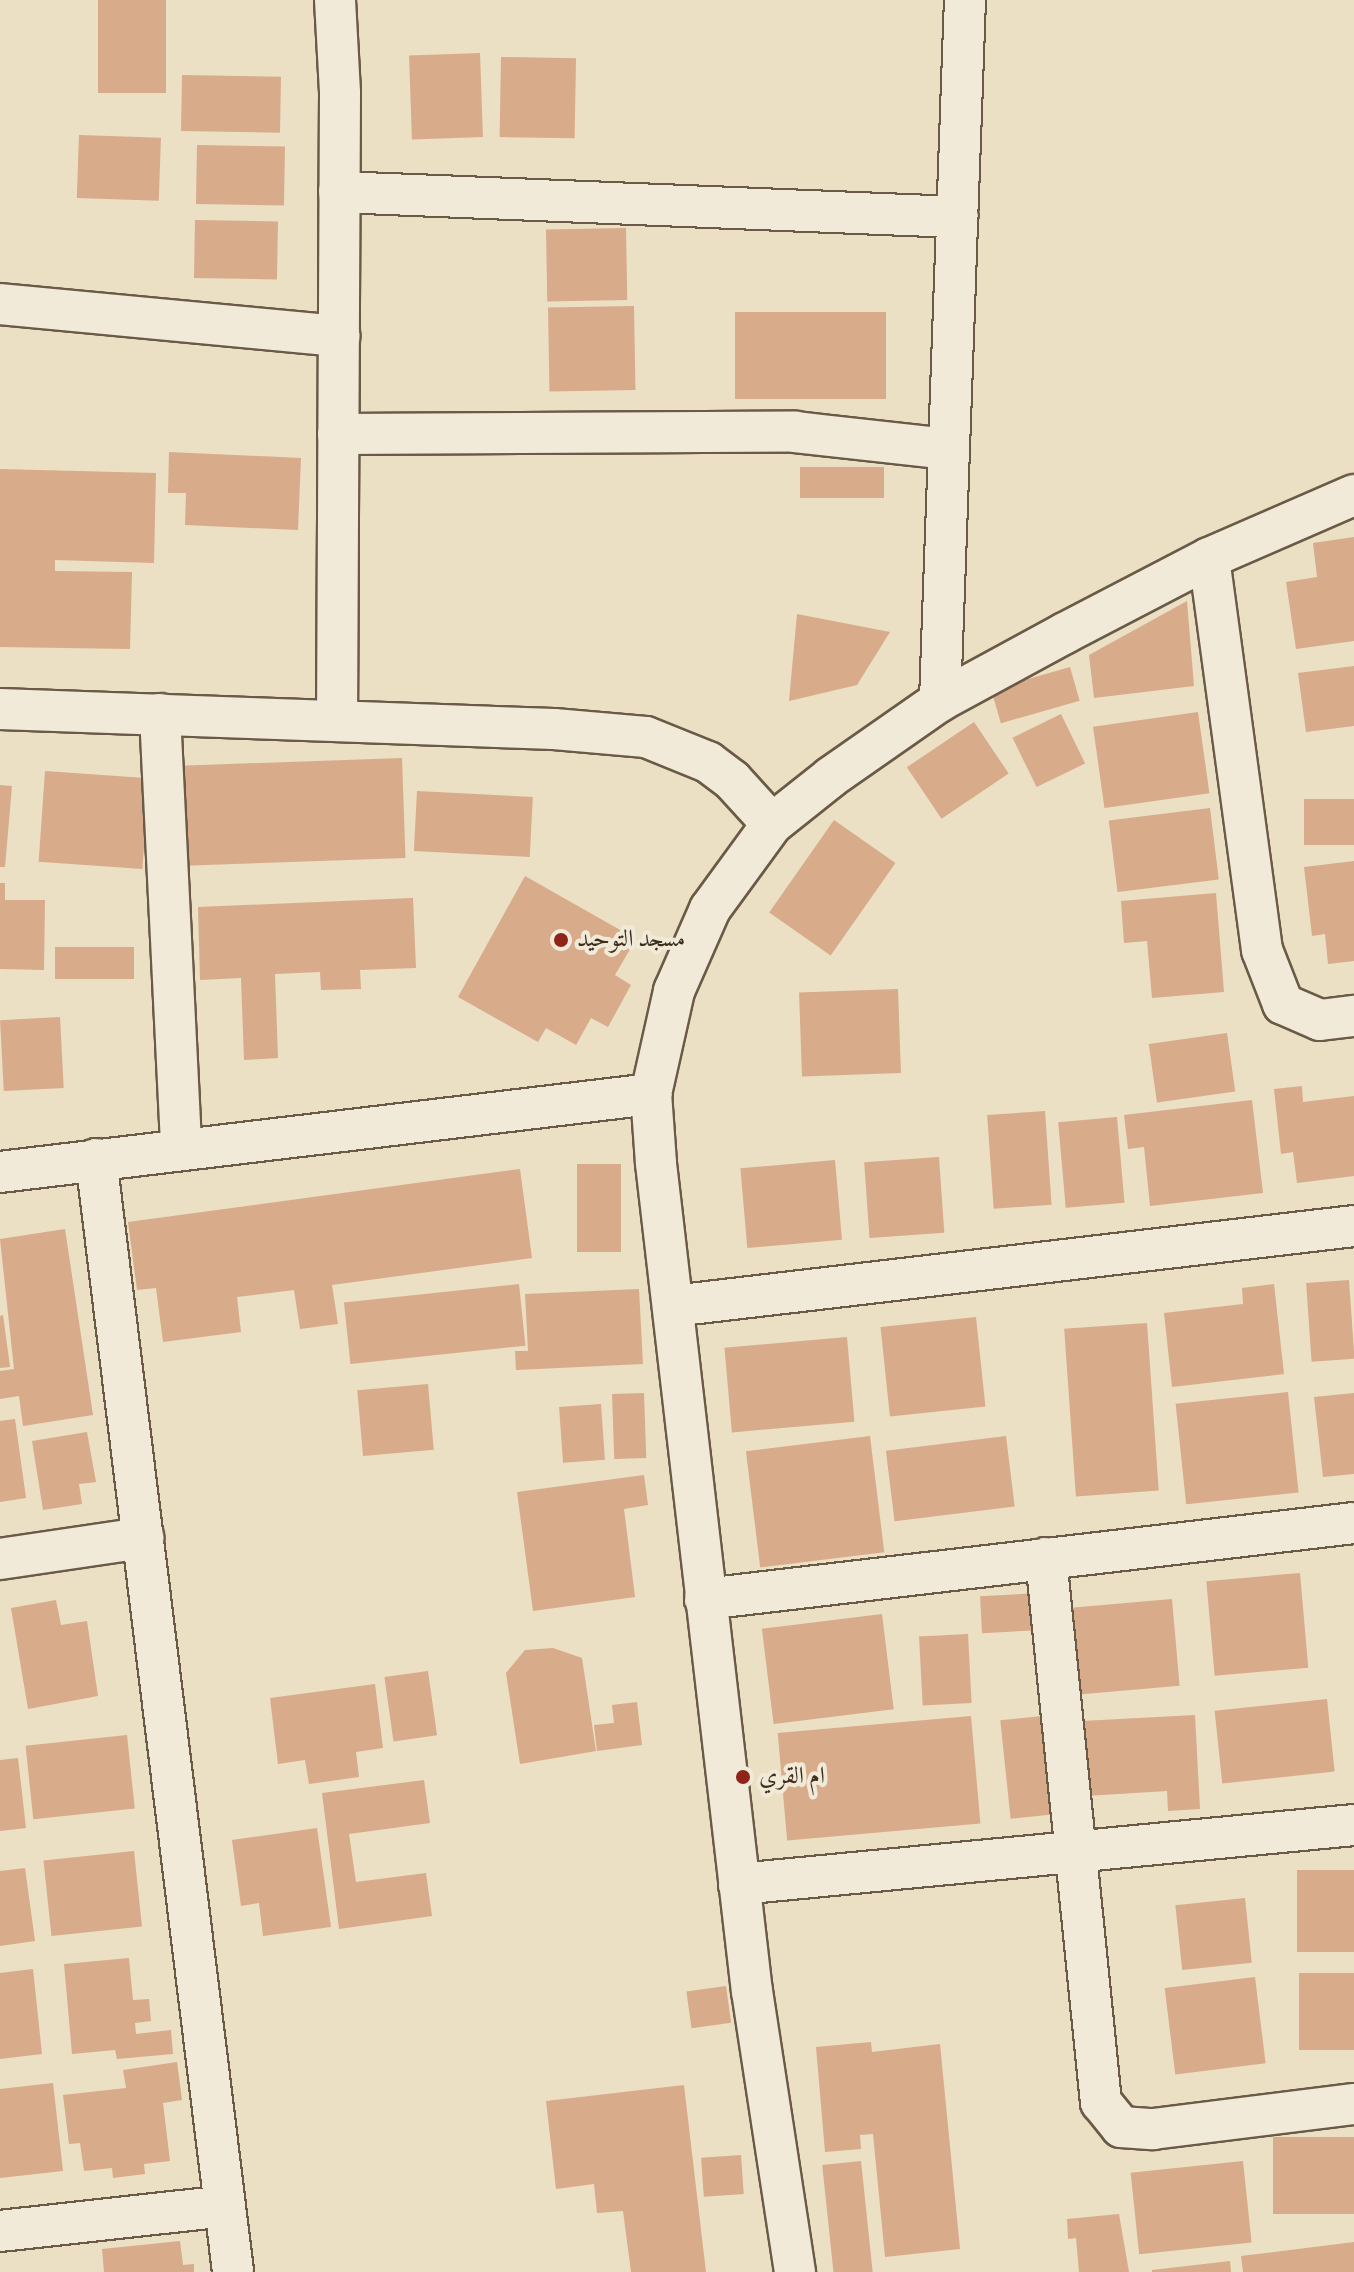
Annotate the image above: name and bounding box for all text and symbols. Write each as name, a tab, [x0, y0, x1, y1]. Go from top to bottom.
place label: مسجد التوحيد	[577, 926, 685, 954]
marker: مسجد التوحيد	[552, 931, 570, 949]
place label: ام القري	[759, 1763, 825, 1791]
marker: ام القري	[734, 1768, 752, 1786]

